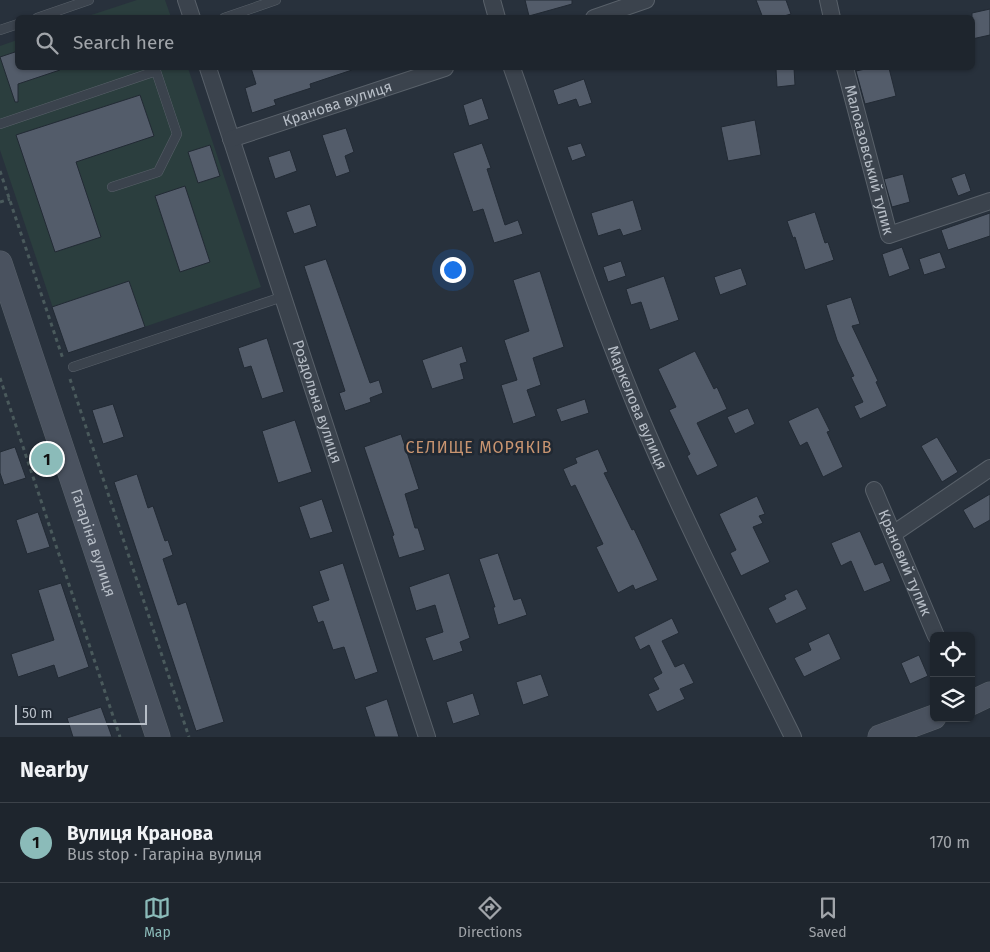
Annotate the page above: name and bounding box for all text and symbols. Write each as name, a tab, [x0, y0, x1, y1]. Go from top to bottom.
search box	[15, 15, 975, 70]
icon: search	[33, 29, 61, 57]
text: Search here	[73, 31, 174, 54]
street label: Кранова вулиця	[280, 77, 394, 130]
street label: Малоазовський тупик	[841, 83, 898, 237]
your location	[440, 257, 466, 283]
street label: Роздольна вулиця	[289, 338, 346, 466]
street label: Маркелова вулиця	[604, 343, 671, 472]
district label: СЕЛИЩЕ МОРЯКІВ	[406, 438, 552, 457]
pin: 1	[31, 440, 63, 478]
street label: Гагаріна вулиця	[67, 487, 120, 599]
street label: Крановий тупик	[874, 507, 935, 619]
map controls	[930, 632, 975, 722]
button: locate	[930, 632, 975, 677]
button: layers	[930, 677, 975, 722]
scale bar	[15, 702, 148, 725]
text: 50 m	[22, 705, 53, 722]
text: Nearby	[20, 757, 88, 783]
text: Вулиця Кранова	[67, 822, 213, 845]
text: 1	[32, 833, 40, 852]
text: 170 m	[929, 833, 970, 852]
text: Bus stop · Гагаріна вулиця	[67, 845, 262, 864]
tab: Map	[143, 894, 171, 941]
tab: Directions	[458, 894, 522, 941]
tab: Saved	[809, 894, 847, 941]

